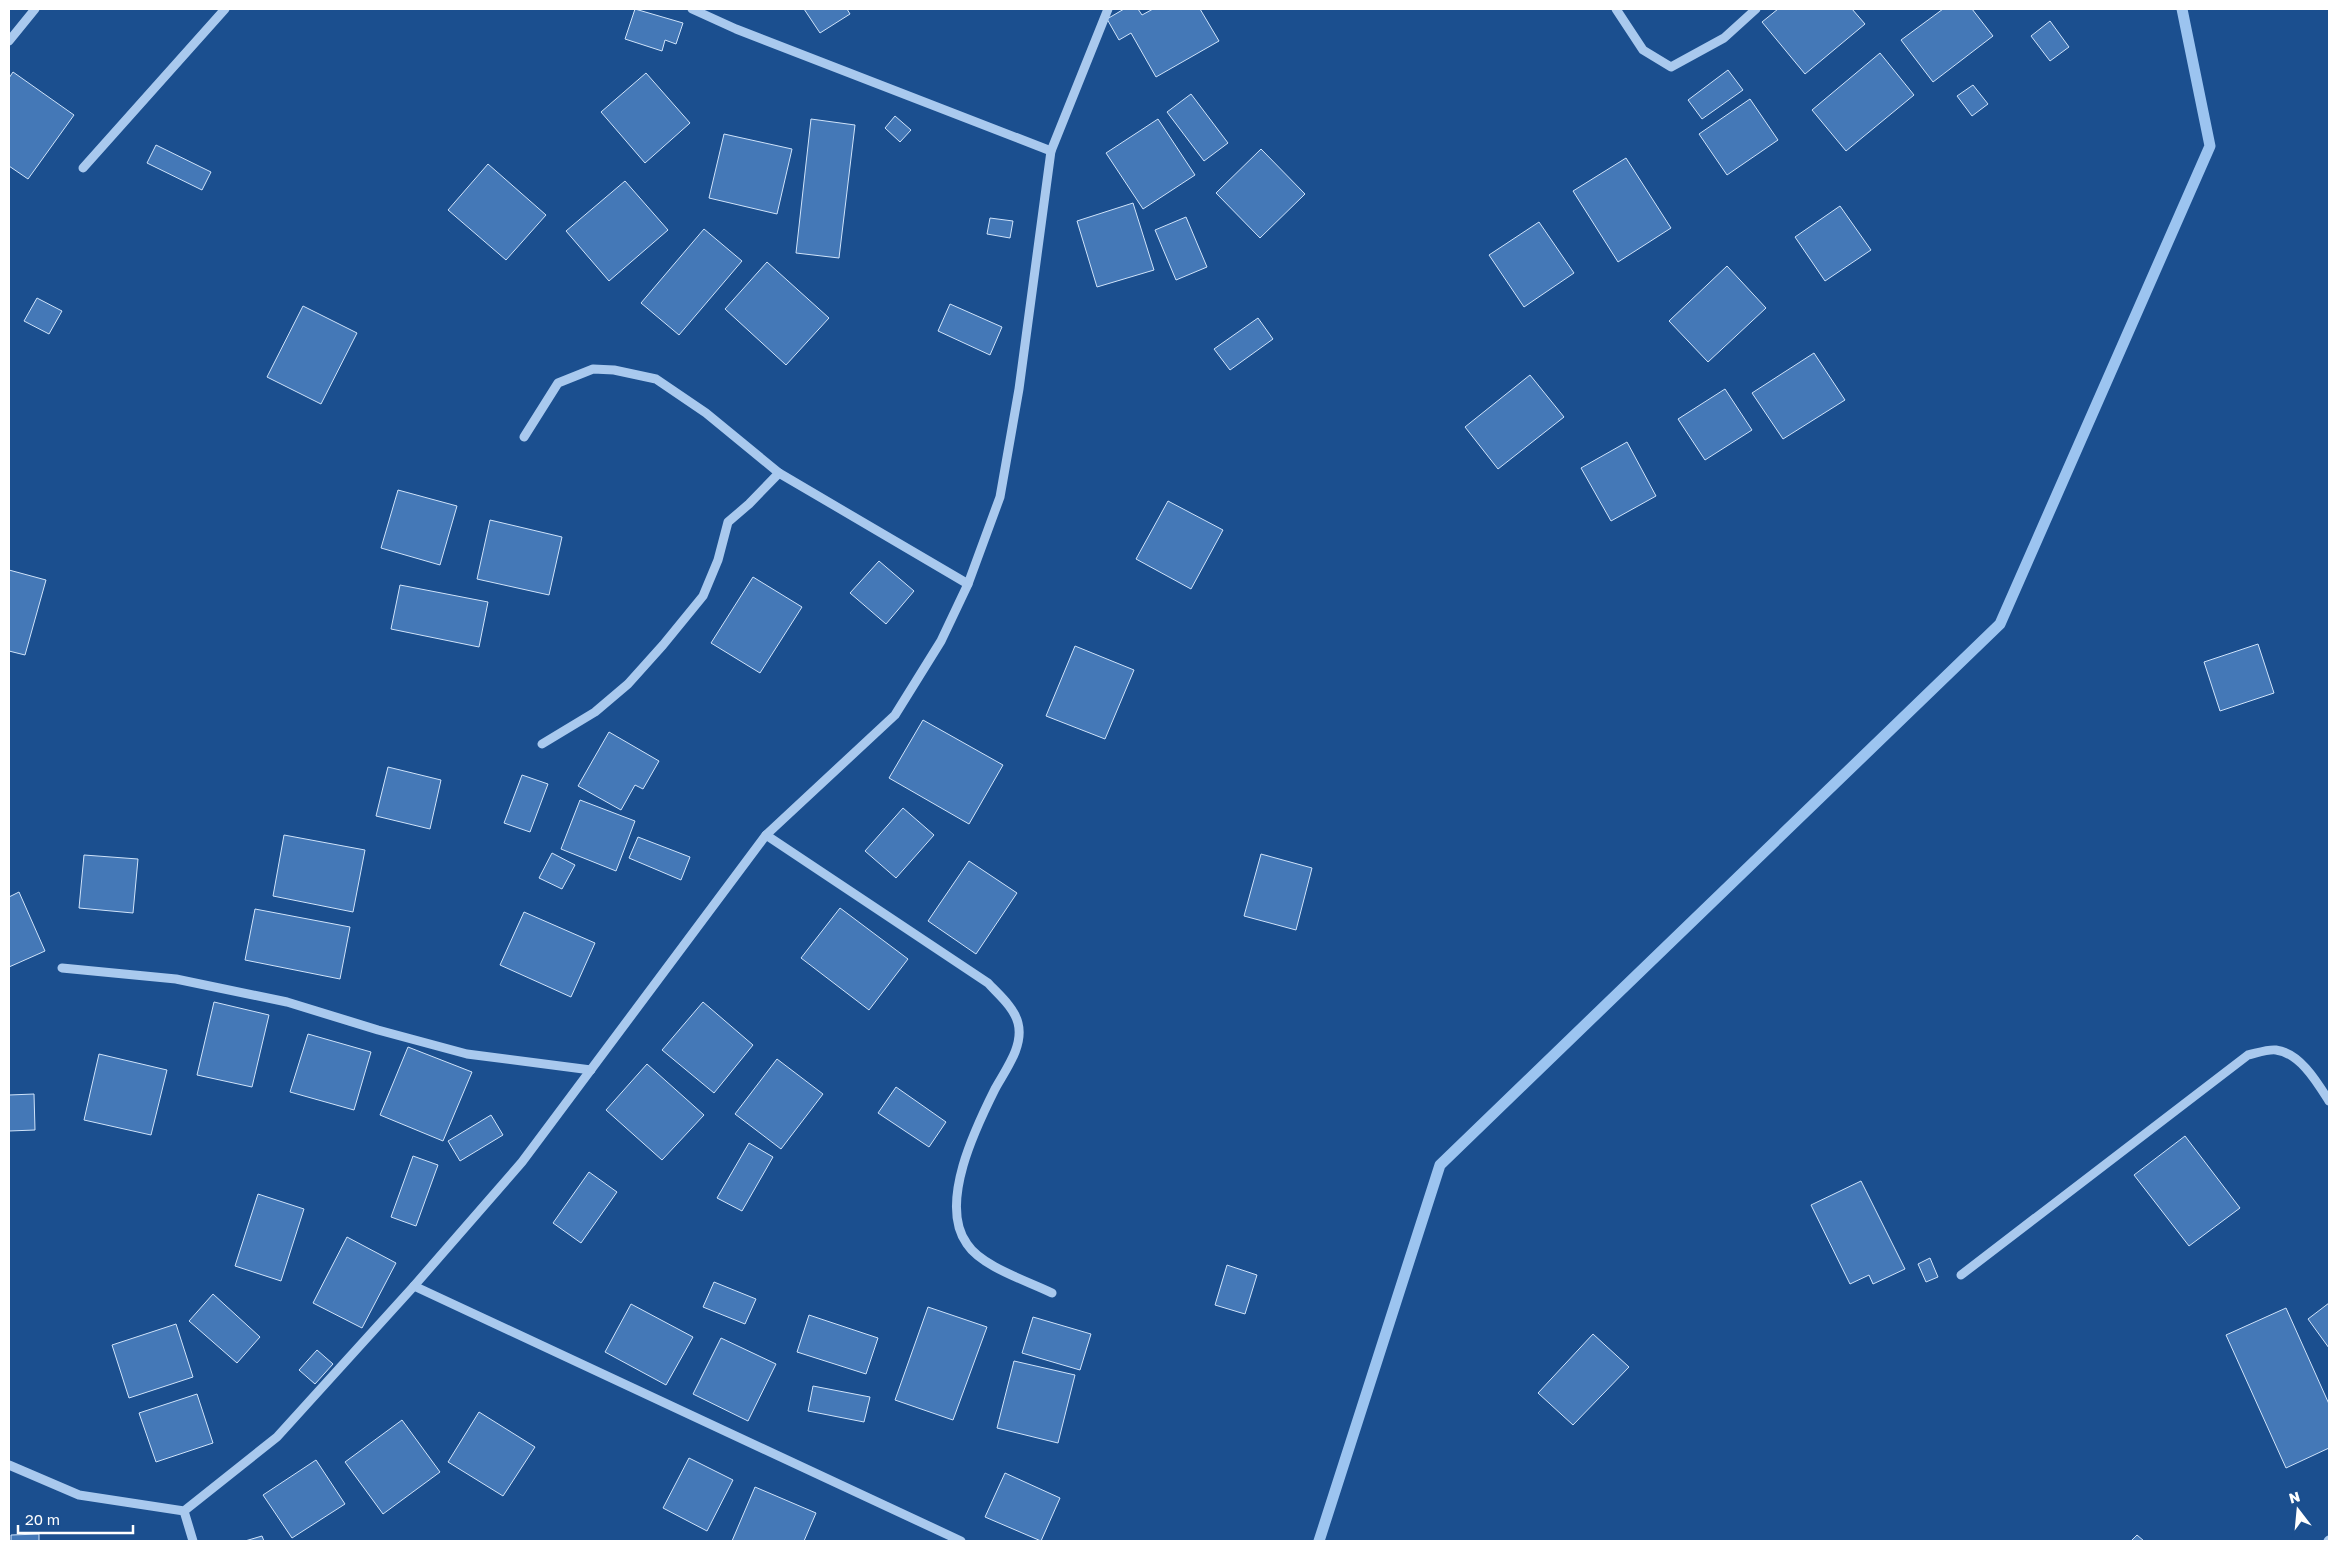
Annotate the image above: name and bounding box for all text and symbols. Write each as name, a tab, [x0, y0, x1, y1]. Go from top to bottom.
north arrow	[2273, 1485, 2323, 1535]
text: N	[2287, 1487, 2302, 1507]
scale bar	[18, 1502, 132, 1534]
text: 20 m	[25, 1510, 60, 1528]

